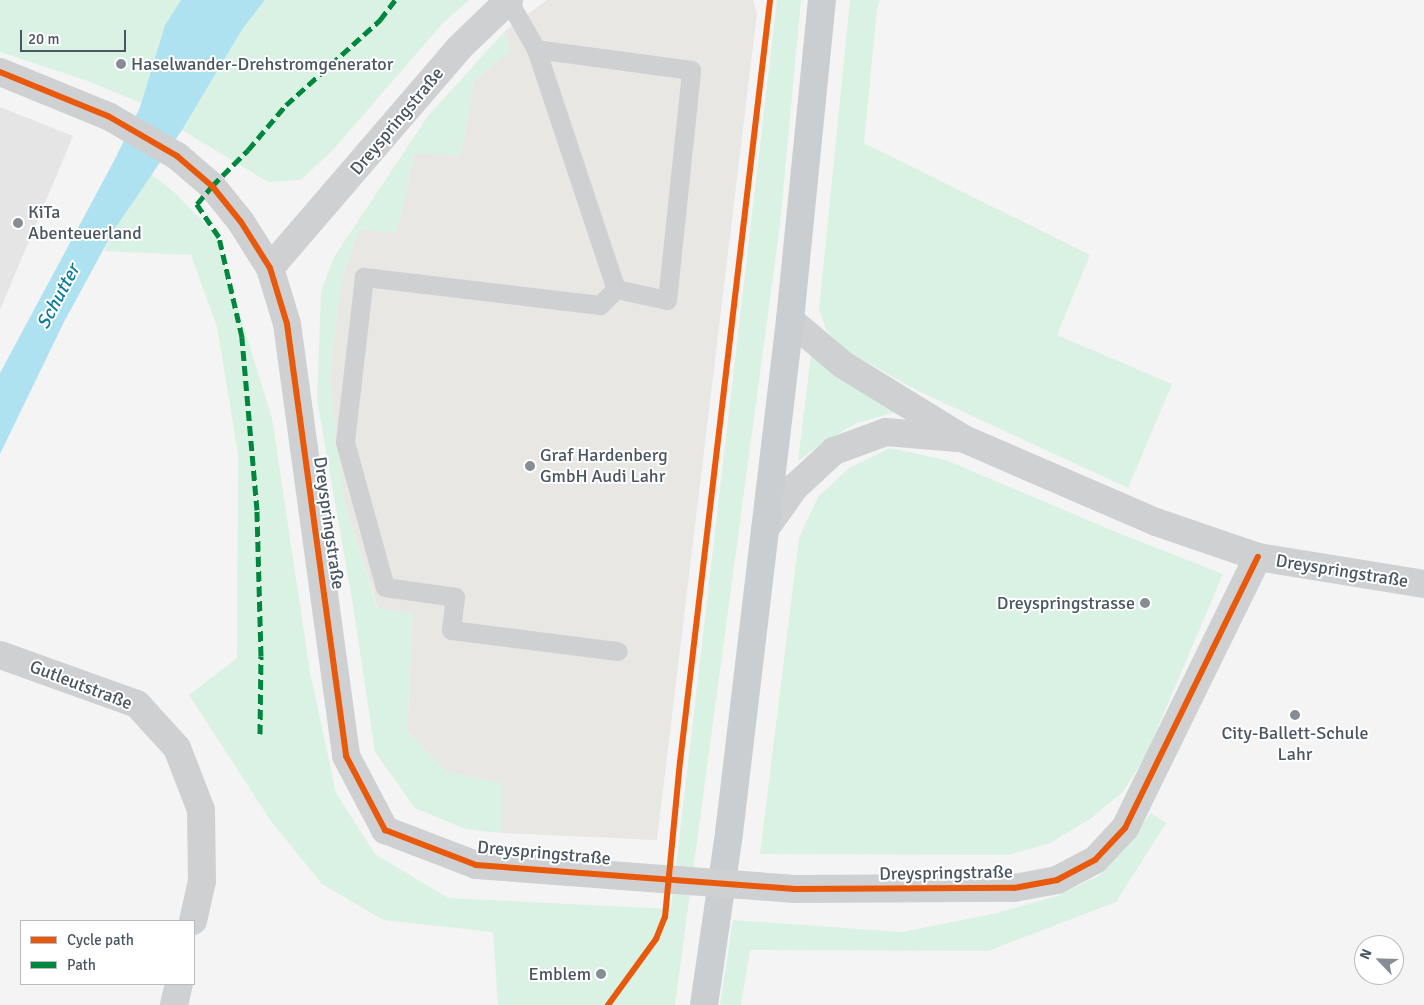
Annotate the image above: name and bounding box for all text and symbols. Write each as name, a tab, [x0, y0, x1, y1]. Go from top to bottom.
scale bar	[22, 20, 129, 52]
text: 20 m	[28, 30, 59, 48]
place label: Haselwander-Drehstromgenerator	[131, 53, 393, 75]
marker: Haselwander-Drehstromgenerator	[115, 58, 127, 70]
street label: Dreyspringstraße	[346, 63, 448, 179]
place label: KiTa Abenteuerland	[28, 202, 142, 244]
marker: KiTa Abenteuerland	[12, 217, 24, 229]
water label: Schutter	[33, 261, 85, 333]
place label: Graf Hardenberg GmbH Audi Lahr	[540, 445, 668, 488]
street label: Dreyspringstraße	[309, 455, 349, 591]
marker: Graf Hardenberg GmbH Audi Lahr	[524, 460, 536, 472]
street label: Dreyspringstraße	[1274, 550, 1410, 592]
place label: Dreyspringstrasse	[997, 592, 1135, 614]
marker: Dreyspringstrasse	[1139, 597, 1151, 609]
street label: Gutleutstraße	[27, 656, 135, 714]
marker: City-Ballett-Schule Lahr	[1289, 709, 1301, 721]
place label: City-Ballett-Schule Lahr	[1221, 723, 1369, 766]
street label: Dreyspringstraße	[476, 836, 612, 870]
street label: Dreyspringstraße	[879, 861, 1013, 885]
legend	[20, 920, 195, 985]
text: Cycle path	[67, 931, 134, 949]
north arrow	[1354, 935, 1404, 985]
text: N	[1356, 946, 1376, 962]
text: Path	[67, 956, 96, 974]
place label: Emblem	[529, 963, 591, 985]
marker: Emblem	[595, 968, 607, 980]

